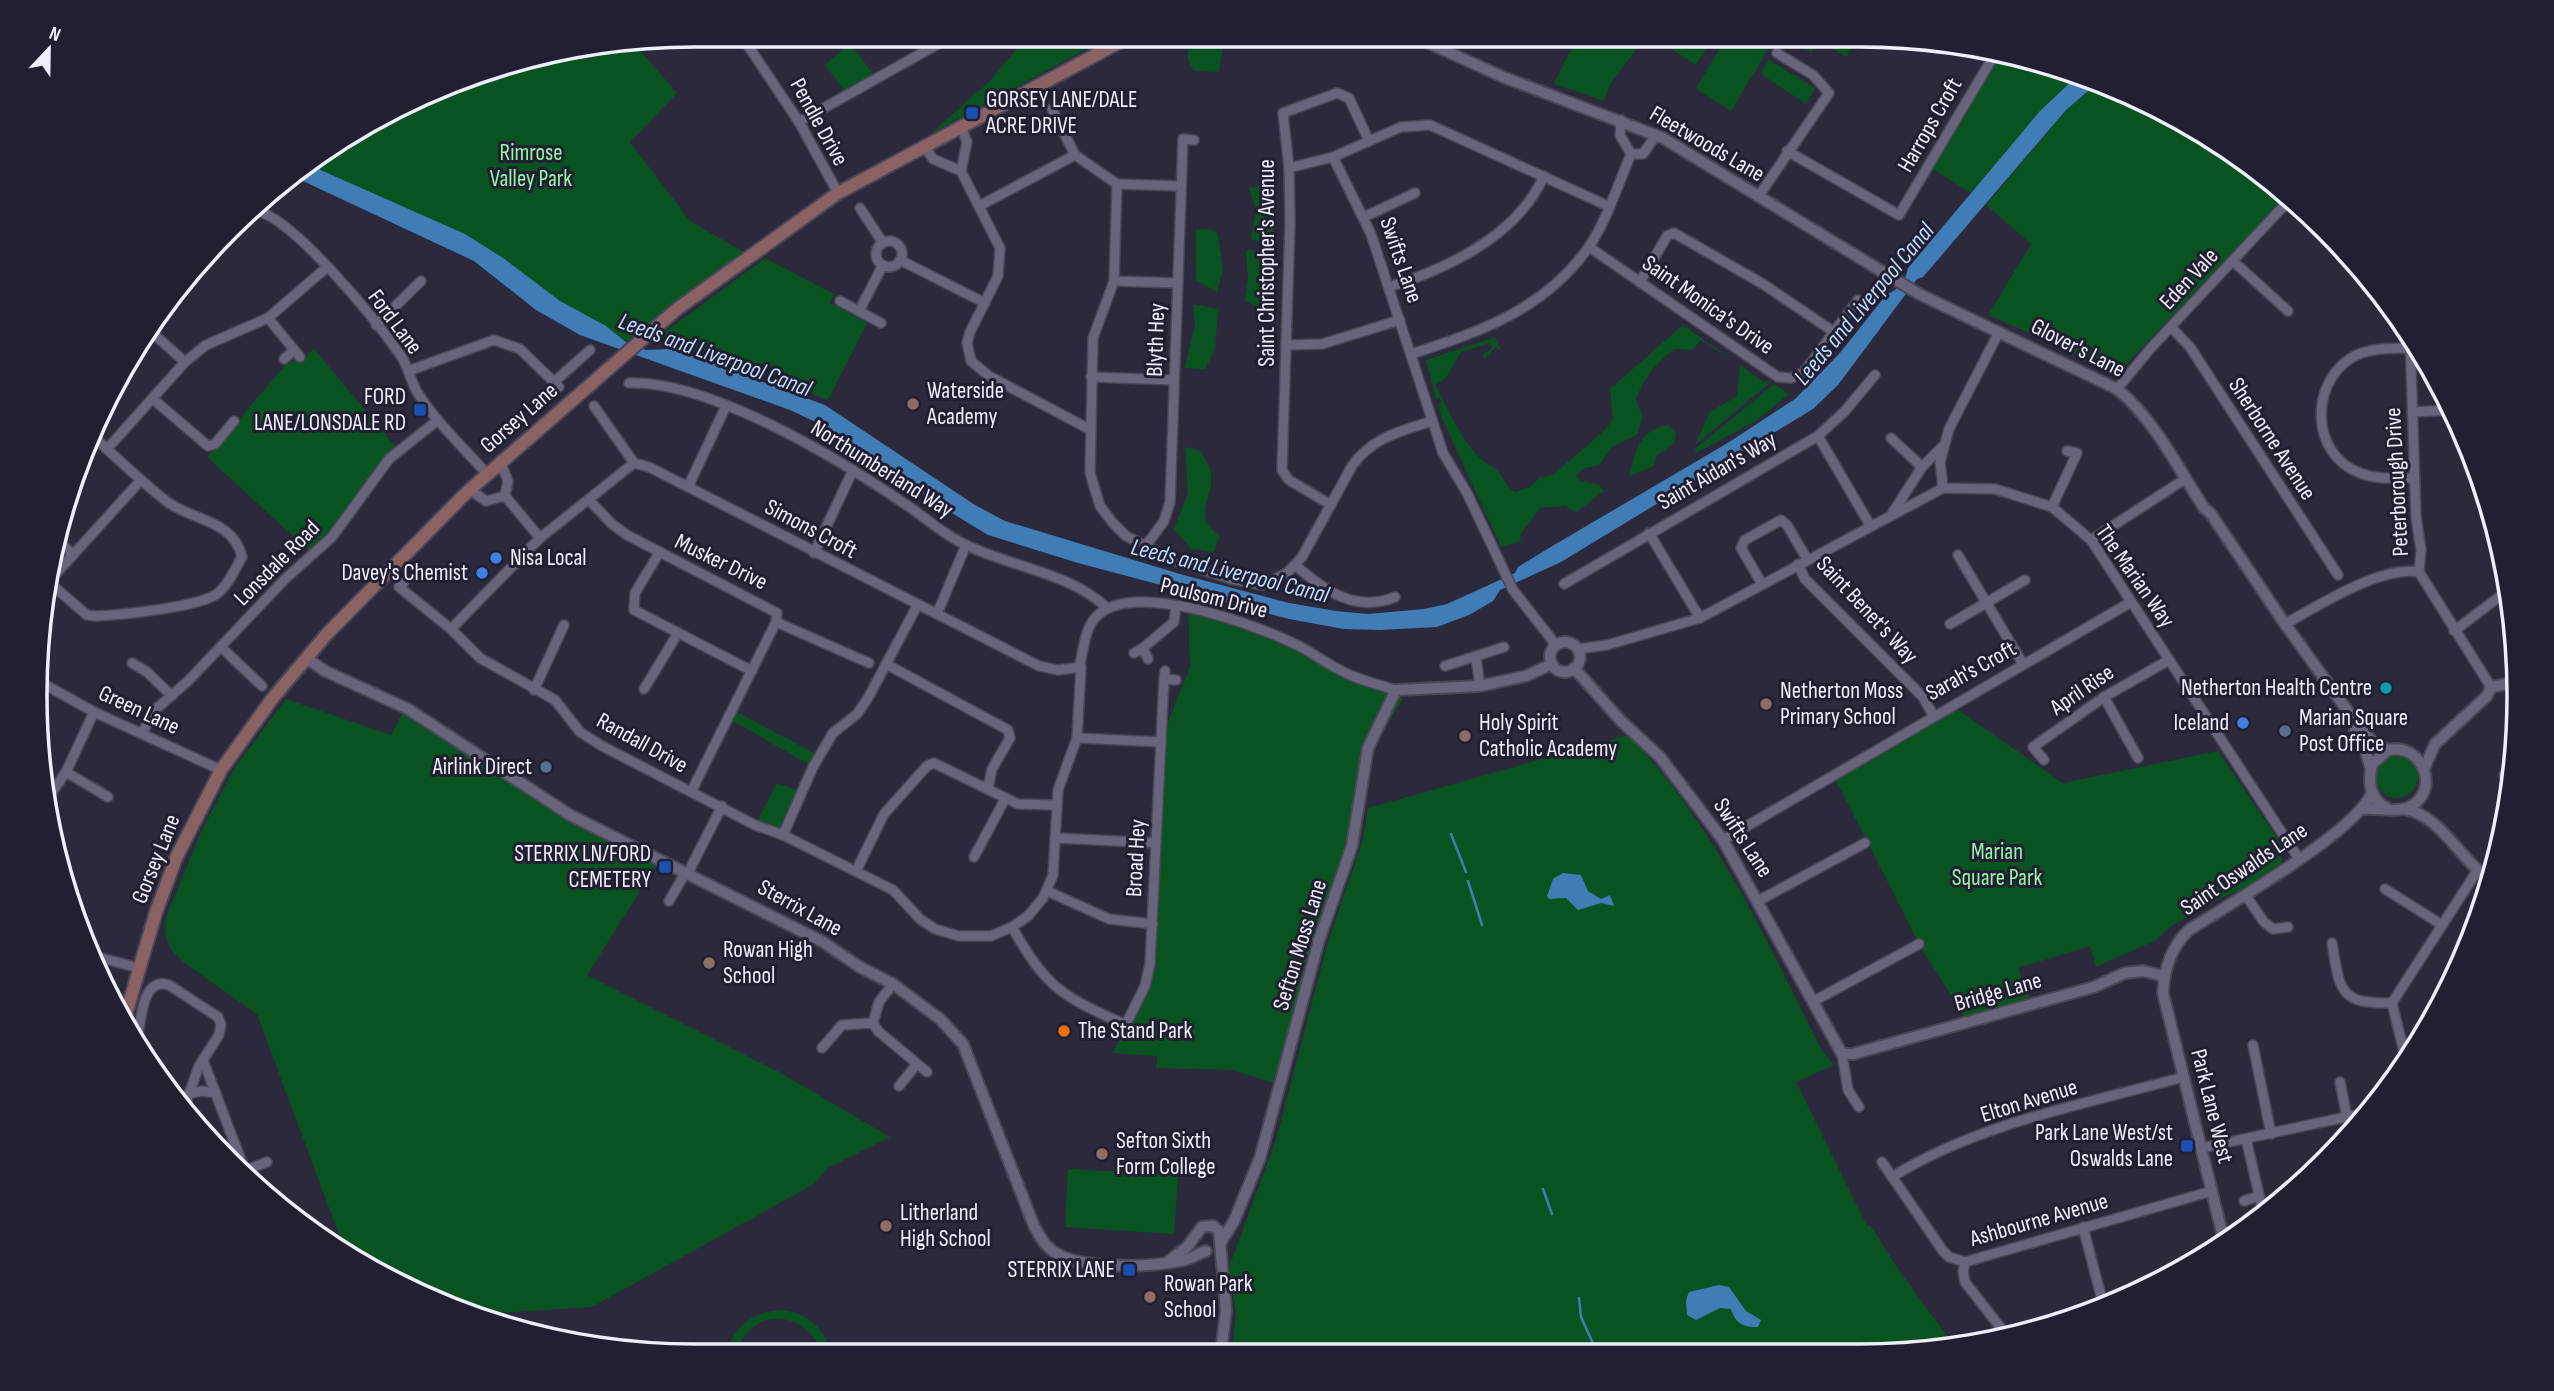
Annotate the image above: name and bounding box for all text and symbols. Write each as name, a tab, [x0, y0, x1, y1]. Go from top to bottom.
north arrow	[14, 14, 84, 84]
text: N	[46, 22, 64, 47]
street label: Pendle Drive	[784, 73, 854, 171]
street label: Harrops Croft	[1892, 73, 1968, 177]
place label: GORSEY LANE/DALE ACRE DRIVE	[985, 86, 1137, 140]
street label: Fleetwoods Lane	[1644, 100, 1770, 188]
marker: GORSEY LANE/DALE ACRE DRIVE	[964, 105, 980, 121]
park label: Rimrose Valley Park	[490, 139, 572, 193]
street label: Saint Christopher's Avenue	[1253, 159, 1281, 367]
street label: Swifts Lane	[1373, 213, 1429, 307]
water label: Leeds and Liverpool Canal	[1788, 216, 1941, 391]
street label: Eden Vale	[2154, 243, 2224, 315]
street label: Saint Monica's Drive	[1637, 249, 1779, 361]
street label: Ford Lane	[362, 284, 428, 360]
street label: Blyth Hey	[1141, 303, 1171, 377]
water label: Leeds and Liverpool Canal	[615, 307, 816, 404]
street label: Glover's Lane	[2026, 312, 2130, 384]
street label: Sherborne Avenue	[2222, 373, 2322, 505]
street label: Gorsey Lane	[474, 377, 564, 459]
place label: Waterside Academy	[926, 377, 1004, 431]
place label: FORD LANE/LONSDALE RD	[254, 383, 406, 437]
marker: Waterside Academy	[905, 396, 921, 412]
marker: FORD LANE/LONSDALE RD	[412, 402, 428, 418]
street label: Peterborough Drive	[2379, 407, 2415, 557]
street label: Northumberland Way	[805, 414, 959, 524]
street label: Saint Aidan's Way	[1653, 426, 1782, 516]
street label: Simons Croft	[760, 493, 862, 565]
street label: Lonsdale Road	[228, 514, 326, 612]
street label: The Marian Way	[2089, 519, 2181, 633]
street label: Musker Drive	[670, 528, 772, 596]
water label: Leeds and Liverpool Canal	[1128, 532, 1333, 610]
place label: Nisa Local	[510, 544, 587, 572]
marker: Nisa Local	[488, 550, 504, 566]
street label: Saint Benet's Way	[1810, 550, 1924, 670]
place label: Davey's Chemist	[341, 559, 468, 587]
marker: Davey's Chemist	[474, 565, 490, 581]
street label: Poulsom Drive	[1157, 571, 1271, 625]
street label: Sarah's Croft	[1921, 635, 2021, 707]
street label: April Rise	[2044, 659, 2119, 722]
place label: Netherton Health Centre	[2181, 674, 2372, 702]
place label: Netherton Moss Primary School	[1780, 677, 1903, 731]
street label: Green Lane	[94, 679, 184, 741]
marker: Netherton Health Centre	[2378, 680, 2394, 696]
marker: Netherton Moss Primary School	[1758, 696, 1774, 712]
place label: Marian Square Post Office	[2299, 704, 2408, 758]
street label: Randall Drive	[592, 707, 692, 779]
place label: Holy Spirit Catholic Academy	[1479, 709, 1617, 763]
place label: Iceland	[2173, 709, 2229, 737]
marker: Iceland	[2235, 715, 2251, 731]
marker: Marian Square Post Office	[2277, 723, 2293, 739]
marker: Holy Spirit Catholic Academy	[1457, 728, 1473, 744]
place label: Airlink Direct	[432, 753, 532, 781]
marker: Airlink Direct	[538, 759, 554, 775]
street label: Swifts Lane	[1707, 793, 1779, 883]
street label: Gorsey Lane	[125, 810, 187, 908]
street label: Saint Oswalds Lane	[2175, 816, 2313, 922]
street label: Broad Hey	[1120, 818, 1152, 898]
park label: Marian Square Park	[1952, 838, 2043, 892]
place label: STERRIX LN/FORD CEMETERY	[514, 840, 651, 894]
marker: STERRIX LN/FORD CEMETERY	[657, 859, 673, 875]
street label: Sterrix Lane	[753, 873, 847, 943]
street label: Sefton Moss Lane	[1267, 876, 1333, 1014]
place label: Rowan High School	[723, 936, 813, 990]
marker: Rowan High School	[701, 955, 717, 971]
street label: Bridge Lane	[1951, 966, 2045, 1018]
place label: The Stand Park	[1078, 1017, 1192, 1045]
marker: The Stand Park	[1056, 1023, 1072, 1039]
street label: Park Lane West	[2184, 1046, 2240, 1166]
street label: Elton Avenue	[1977, 1073, 2081, 1129]
place label: Park Lane West/st Oswalds Lane	[2035, 1119, 2173, 1173]
place label: Sefton Sixth Form College	[1116, 1127, 1216, 1181]
marker: Park Lane West/st Oswalds Lane	[2179, 1138, 2195, 1154]
marker: Sefton Sixth Form College	[1094, 1146, 1110, 1162]
street label: Ashbourne Avenue	[1966, 1187, 2111, 1253]
place label: Litherland High School	[900, 1199, 991, 1253]
marker: Litherland High School	[878, 1218, 894, 1234]
place label: STERRIX LANE	[1007, 1256, 1115, 1284]
marker: STERRIX LANE	[1121, 1262, 1137, 1278]
place label: Rowan Park School	[1164, 1270, 1253, 1324]
marker: Rowan Park School	[1142, 1289, 1158, 1305]

